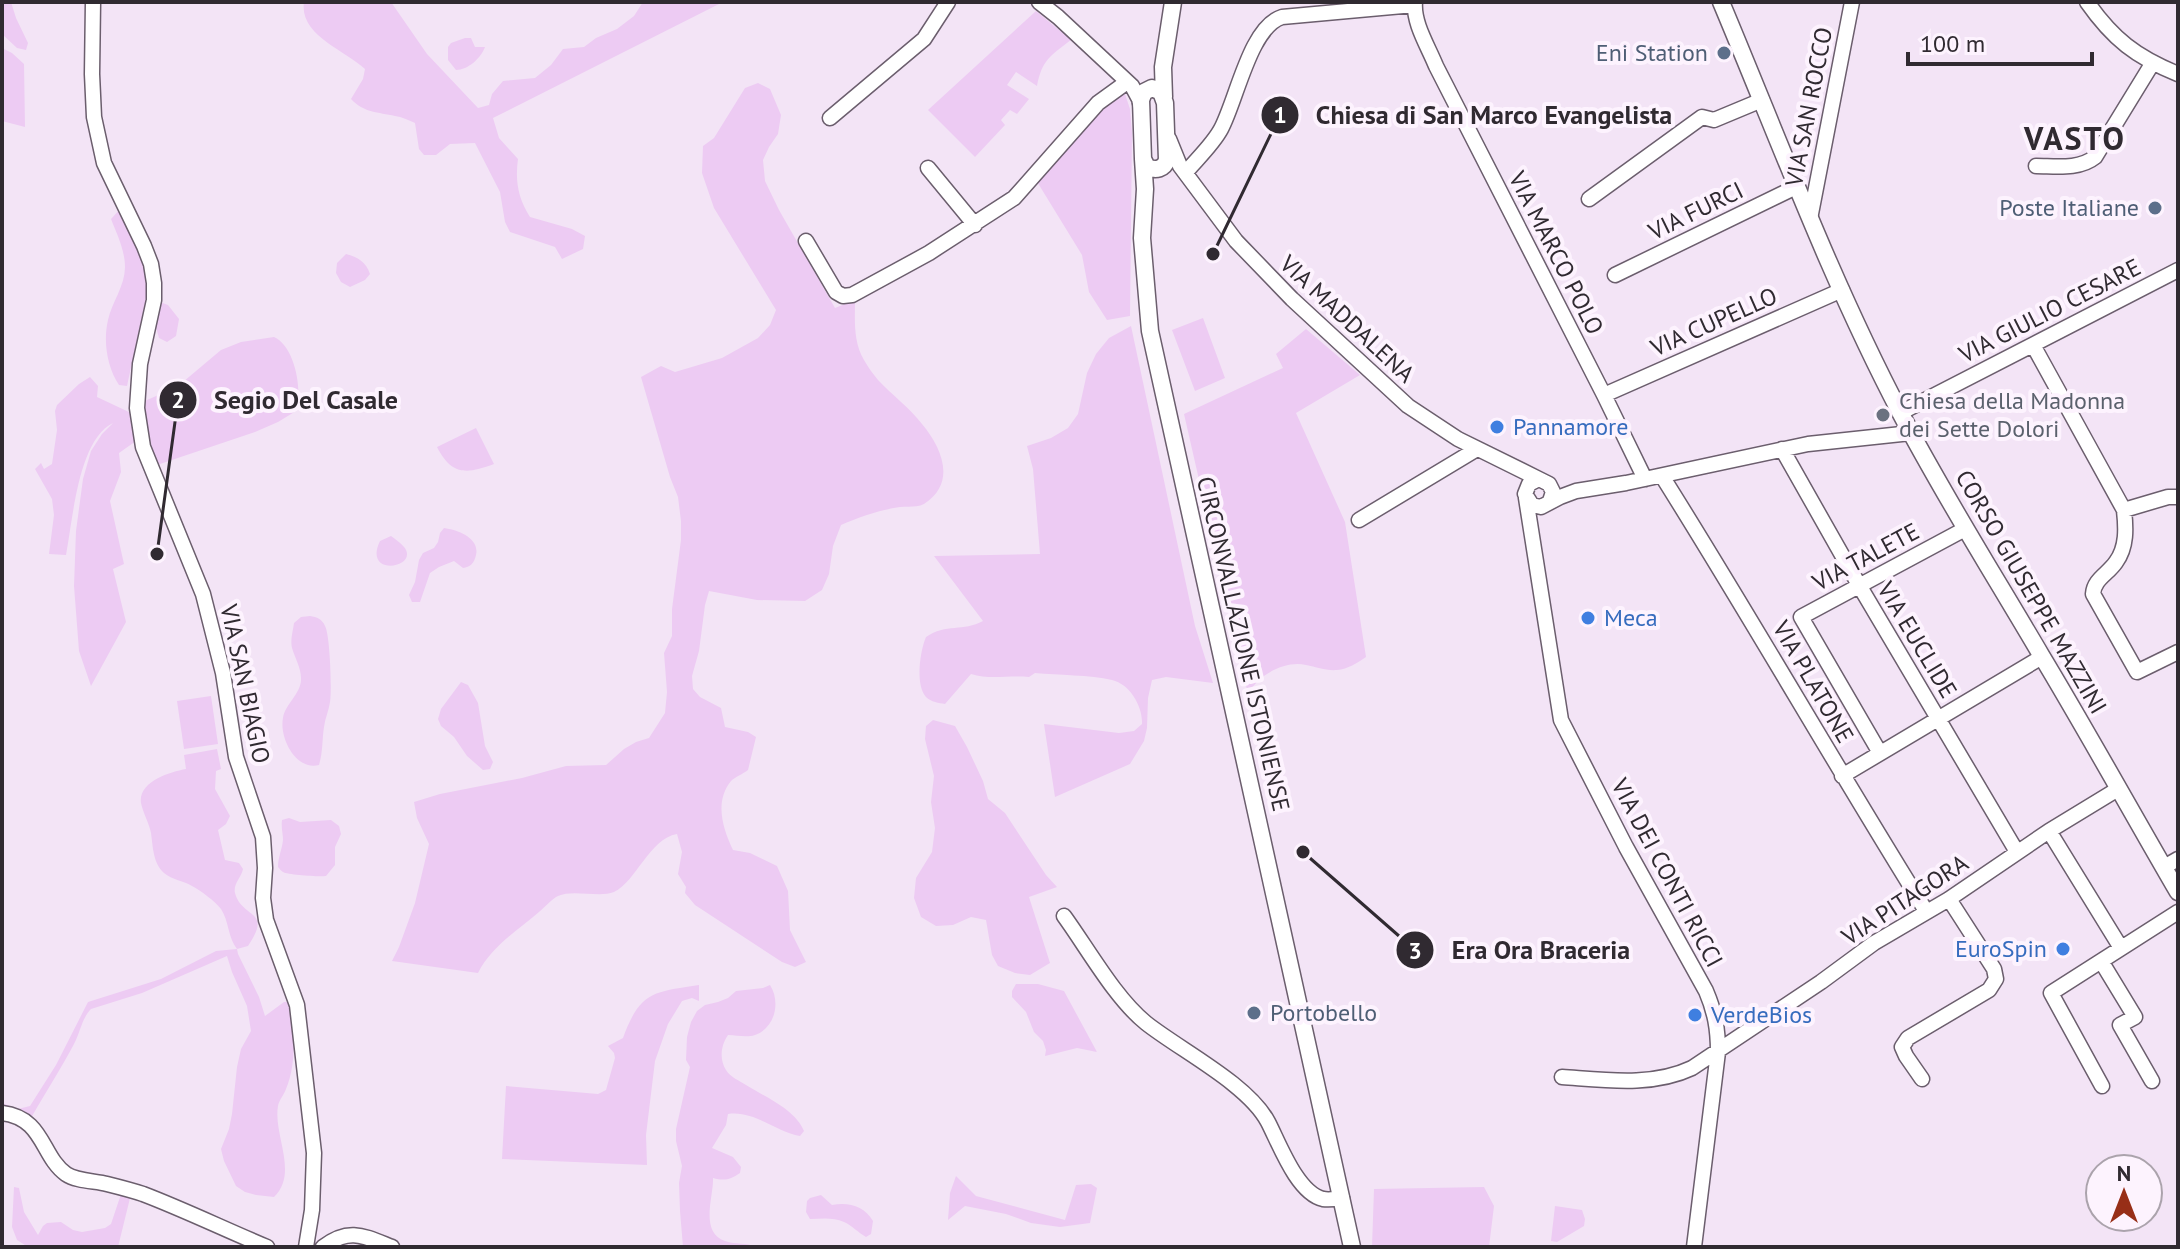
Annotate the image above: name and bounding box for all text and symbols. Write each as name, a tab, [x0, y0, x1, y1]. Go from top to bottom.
scale bar	[1908, 16, 2092, 66]
street label: VIA SAN ROCCO	[1778, 25, 1839, 190]
text: 100 m	[1920, 28, 1985, 59]
place label: Eni Station	[1596, 37, 1708, 68]
marker: Eni Station	[1715, 44, 1733, 62]
callout: Chiesa di San Marco Evangelista	[1260, 90, 1688, 140]
text: Chiesa di San Marco Evangelista	[1316, 98, 1672, 131]
text: 1	[1273, 99, 1287, 130]
district label: VASTO	[2023, 117, 2126, 159]
street label: VIA MARCO POLO	[1502, 165, 1611, 340]
street label: VIA FURCI	[1642, 174, 1748, 247]
place label: Poste Italiane	[1999, 192, 2139, 223]
marker: Poste Italiane	[2146, 199, 2164, 217]
street label: VIA MADDALENA	[1273, 247, 1421, 389]
street label: VIA GIULIO CESARE	[1953, 251, 2146, 370]
street label: VIA CUPELLO	[1645, 280, 1782, 364]
callout: Segio Del Casale	[158, 375, 414, 425]
text: Segio Del Casale	[214, 383, 398, 416]
text: 2	[171, 384, 185, 415]
place label: Chiesa della Madonna dei Sette Dolori	[1899, 385, 2125, 444]
marker: Chiesa della Madonna dei Sette Dolori	[1874, 406, 1892, 424]
place label: Pannamore	[1513, 411, 1628, 442]
marker: Pannamore	[1488, 418, 1506, 436]
street label: CORSO GIUSEPPE MAZZINI	[1949, 464, 2114, 719]
street label: CIRCONVALLAZIONE ISTONIENSE	[1190, 473, 1297, 814]
street label: VIA TALETE	[1806, 516, 1924, 598]
street label: VIA EUCLIDE	[1870, 575, 1964, 704]
street label: VIA SAN BIAGIO	[213, 600, 277, 766]
place label: Meca	[1604, 602, 1658, 633]
marker: Meca	[1579, 609, 1597, 627]
street label: VIA PLATONE	[1765, 614, 1861, 748]
street label: VIA DEI CONTI RICCI	[1604, 772, 1730, 973]
street label: VIA PITAGORA	[1835, 847, 1974, 952]
callout: Era Ora Braceria	[1395, 925, 1646, 975]
text: Era Ora Braceria	[1452, 933, 1630, 966]
place label: EuroSpin	[1955, 933, 2047, 964]
text: 3	[1408, 935, 1422, 966]
marker: EuroSpin	[2054, 940, 2072, 958]
place label: Portobello	[1270, 997, 1377, 1028]
place label: VerdeBios	[1710, 999, 1812, 1030]
marker: Portobello	[1245, 1004, 1263, 1022]
marker: VerdeBios	[1686, 1006, 1704, 1024]
north arrow	[2084, 1153, 2164, 1233]
text: N	[2117, 1159, 2131, 1187]

